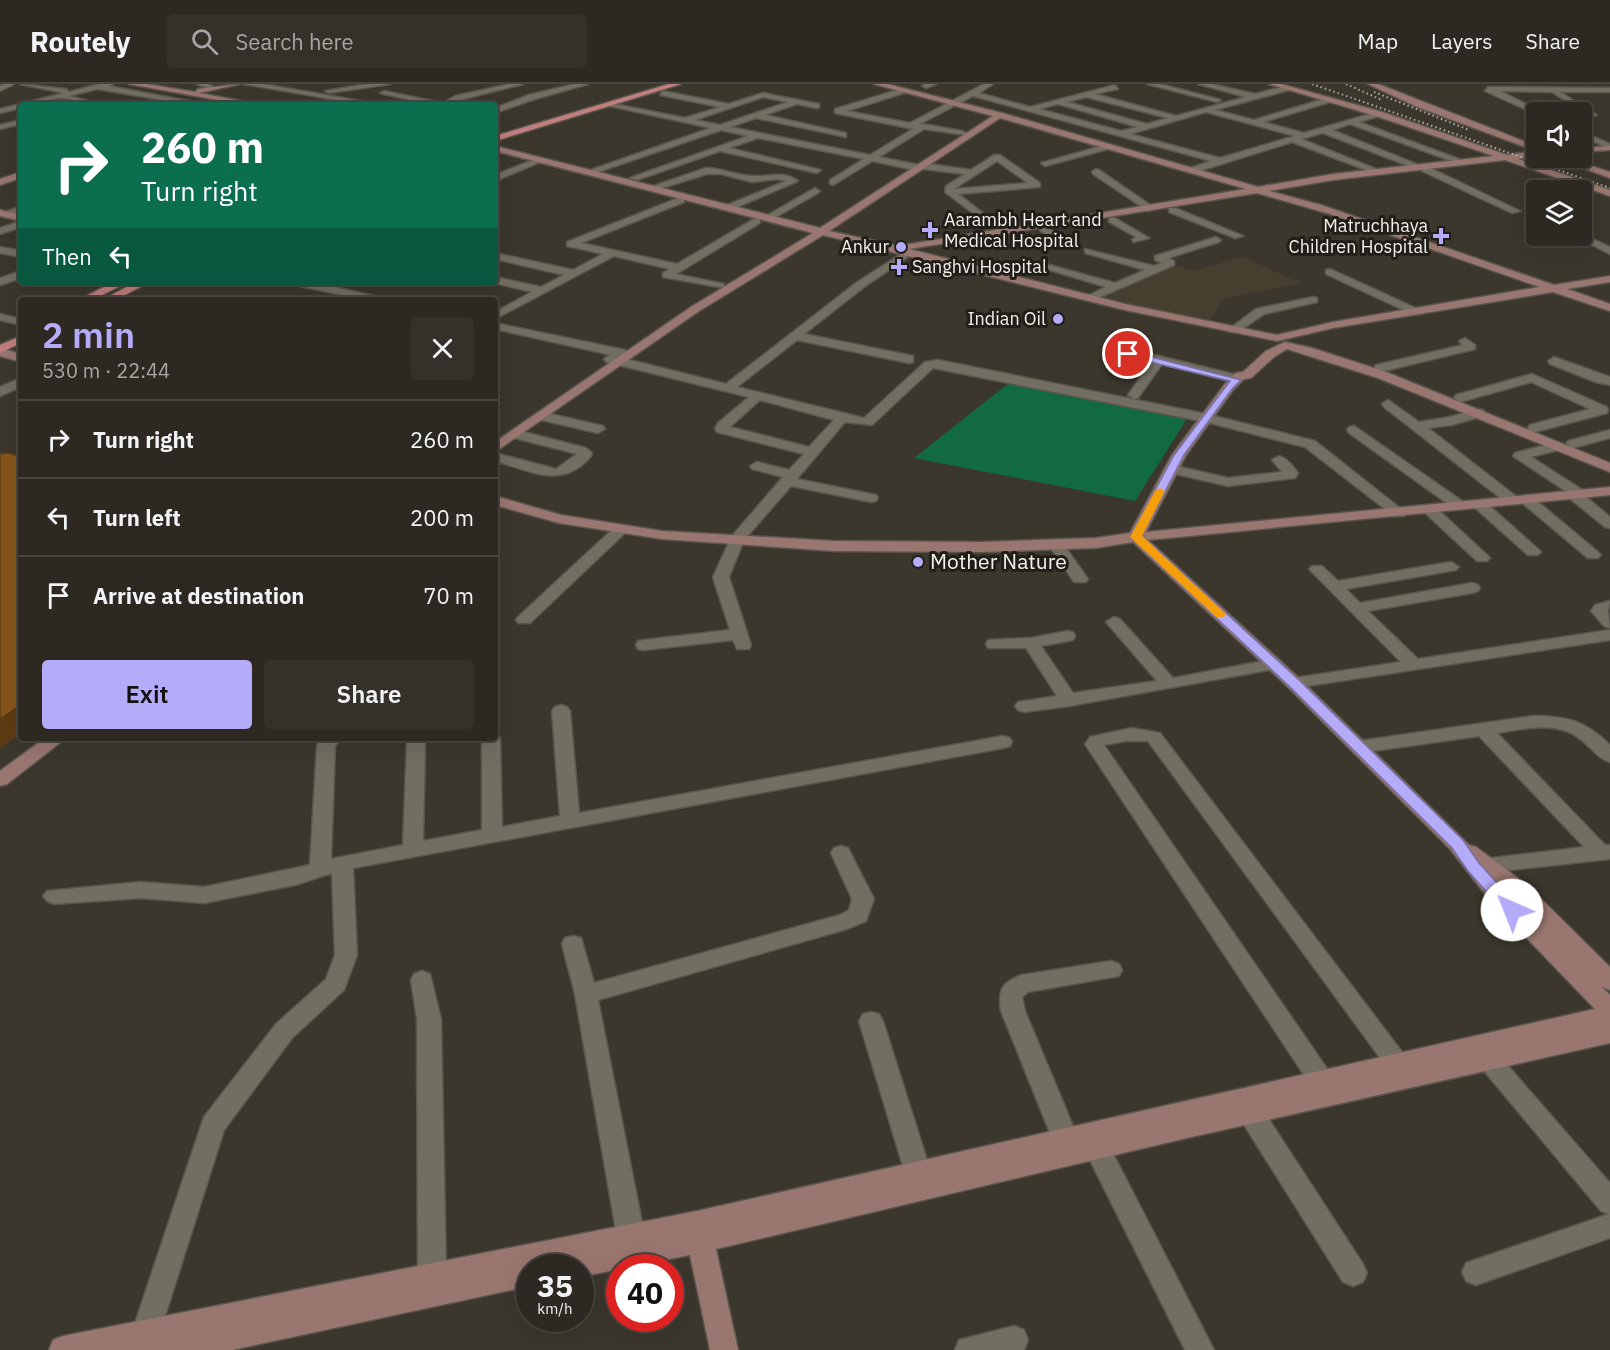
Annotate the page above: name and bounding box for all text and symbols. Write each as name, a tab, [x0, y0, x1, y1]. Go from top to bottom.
search box	[167, 14, 587, 68]
text: Routely	[30, 23, 131, 60]
icon: search	[188, 25, 221, 58]
text: Search here	[236, 27, 354, 56]
text: Map	[1358, 27, 1398, 55]
text: Layers	[1431, 27, 1493, 55]
text: Share	[1526, 27, 1580, 55]
map controls	[1526, 102, 1592, 246]
button: sound	[1526, 102, 1592, 168]
text: 260 m	[141, 120, 264, 175]
icon: right	[42, 126, 120, 204]
text: Turn right	[141, 173, 258, 208]
button: layers	[1526, 180, 1592, 246]
place label: Aarambh Heart and Medical Hospital	[944, 208, 1102, 252]
place label: Matruchhaya Children Hospital	[1289, 214, 1428, 258]
marker: Aarambh Heart and Medical Hospital	[921, 221, 939, 239]
marker: Matruchhaya Children Hospital	[1432, 227, 1450, 245]
place label: Ankur	[841, 235, 889, 258]
icon: left	[104, 240, 137, 273]
marker: Ankur	[894, 240, 908, 254]
text: Then	[42, 242, 92, 271]
place label: Sanghvi Hospital	[912, 255, 1047, 278]
marker: Sanghvi Hospital	[890, 258, 908, 276]
place label: Indian Oil	[967, 307, 1046, 330]
text: 2 min	[42, 311, 135, 358]
marker: Indian Oil	[1051, 312, 1065, 326]
button: close	[411, 317, 474, 380]
pin	[1102, 328, 1153, 379]
icon: arrive	[1111, 337, 1144, 370]
text: 530 m · 22:44	[42, 357, 170, 384]
icon: right	[42, 423, 75, 456]
text: Turn right	[93, 425, 194, 454]
text: 260 m	[410, 425, 474, 454]
icon: left	[42, 501, 75, 534]
text: Turn left	[93, 503, 181, 532]
text: 200 m	[410, 503, 474, 532]
place label: Mother Nature	[930, 547, 1067, 575]
marker: Mother Nature	[911, 555, 925, 569]
icon: arrive	[42, 579, 75, 612]
text: Arrive at destination	[93, 581, 304, 610]
text: 70 m	[423, 581, 474, 610]
button: Exit	[42, 660, 252, 729]
button: Share	[264, 660, 474, 729]
position arrow	[1480, 878, 1544, 942]
speed limit sign: 40	[606, 1254, 684, 1332]
text: 35	[537, 1266, 573, 1305]
text: km/h	[537, 1299, 573, 1318]

